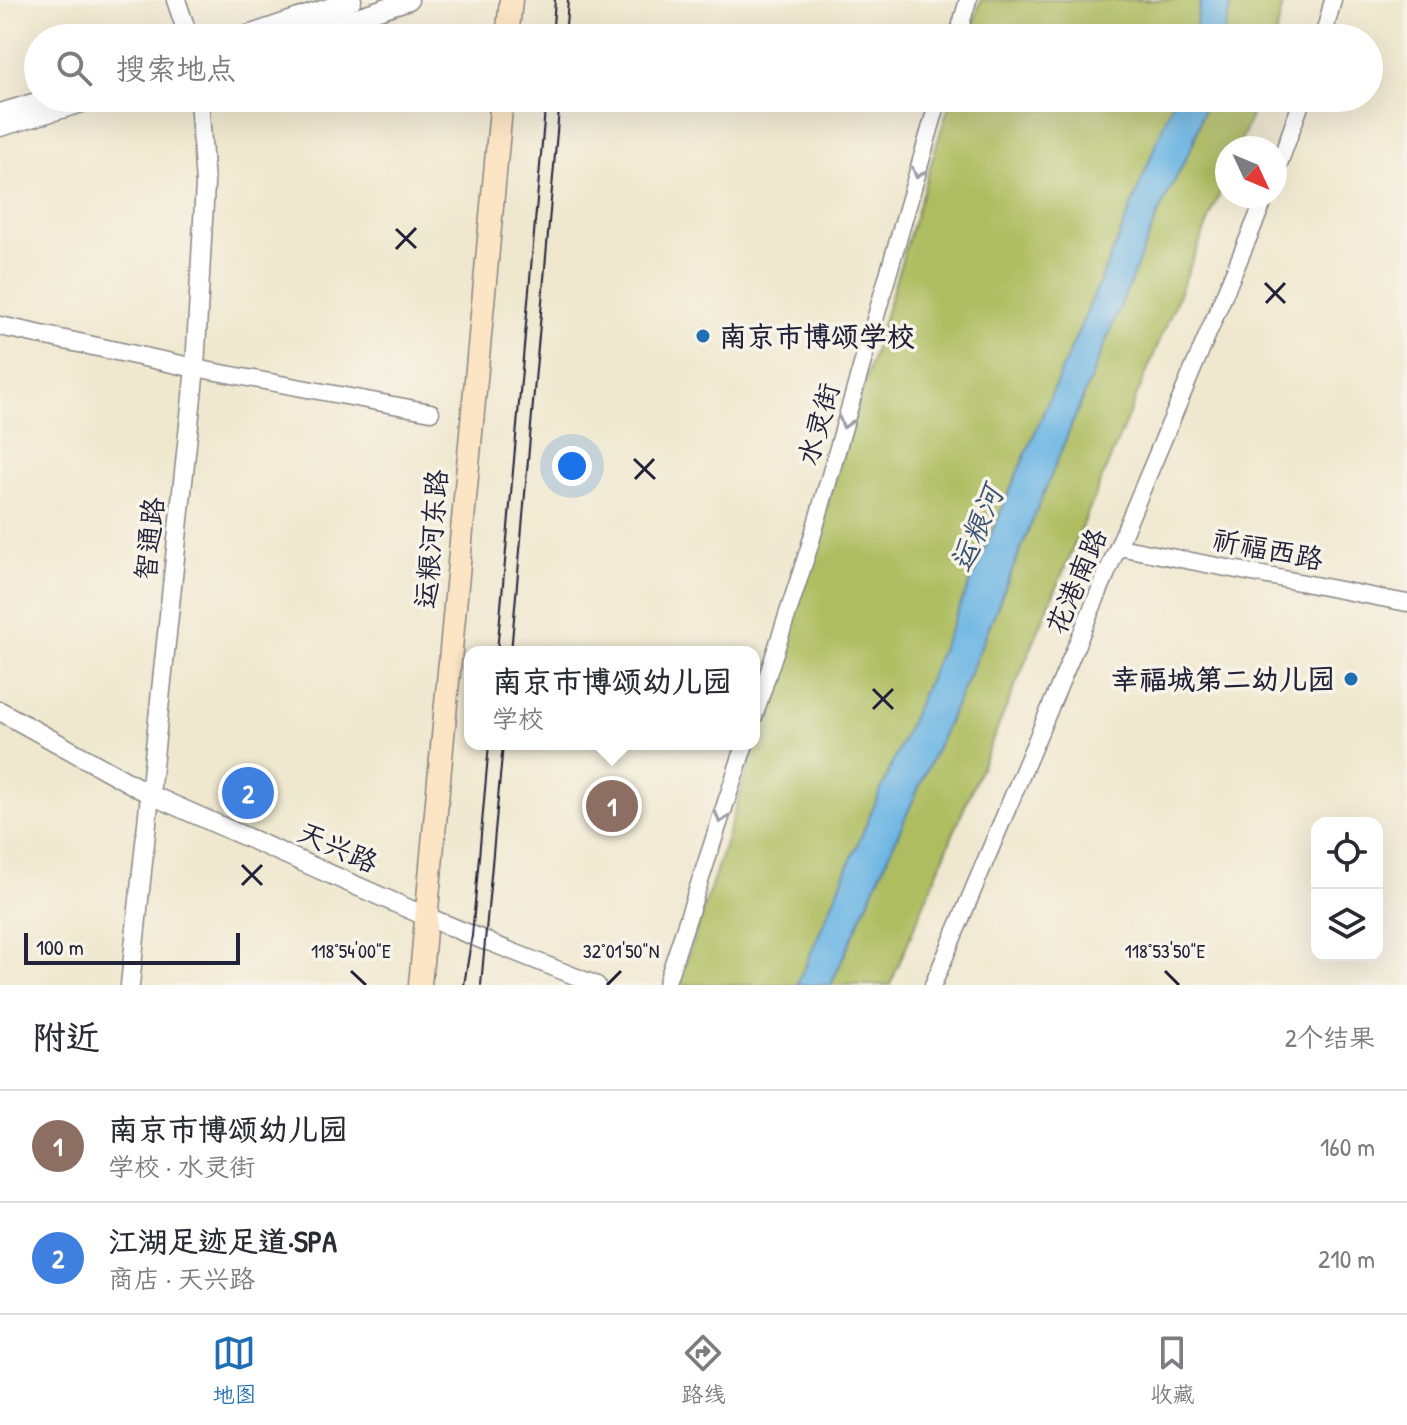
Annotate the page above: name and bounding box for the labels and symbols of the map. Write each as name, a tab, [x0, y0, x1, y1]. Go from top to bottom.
north arrow	[1215, 136, 1287, 208]
one-way arrow	[911, 165, 927, 179]
place label: 南京市博颂学校	[719, 317, 915, 355]
marker: 南京市博颂学校	[694, 327, 712, 345]
street label: 水灵街	[788, 378, 848, 470]
one-way arrow	[838, 415, 854, 429]
your location	[552, 446, 592, 486]
street label: 运粮河东路	[406, 468, 456, 610]
water label: 运粮河	[940, 475, 1014, 578]
street label: 智通路	[126, 495, 172, 583]
street label: 祈福西路	[1209, 520, 1327, 578]
street label: 花港南路	[1037, 522, 1115, 640]
place label: 幸福城第二幼儿园	[1111, 660, 1335, 698]
marker: 幸福城第二幼儿园	[1342, 670, 1360, 688]
pin: 2	[222, 763, 274, 823]
pin: 1	[586, 776, 638, 836]
one-way arrow	[715, 810, 731, 824]
street label: 天兴路	[292, 813, 384, 881]
scale bar	[24, 929, 240, 965]
text: 118°54'00"E	[311, 937, 391, 964]
text: 32°01'50"N	[583, 937, 659, 964]
text: 118°53'50"E	[1125, 937, 1206, 964]

